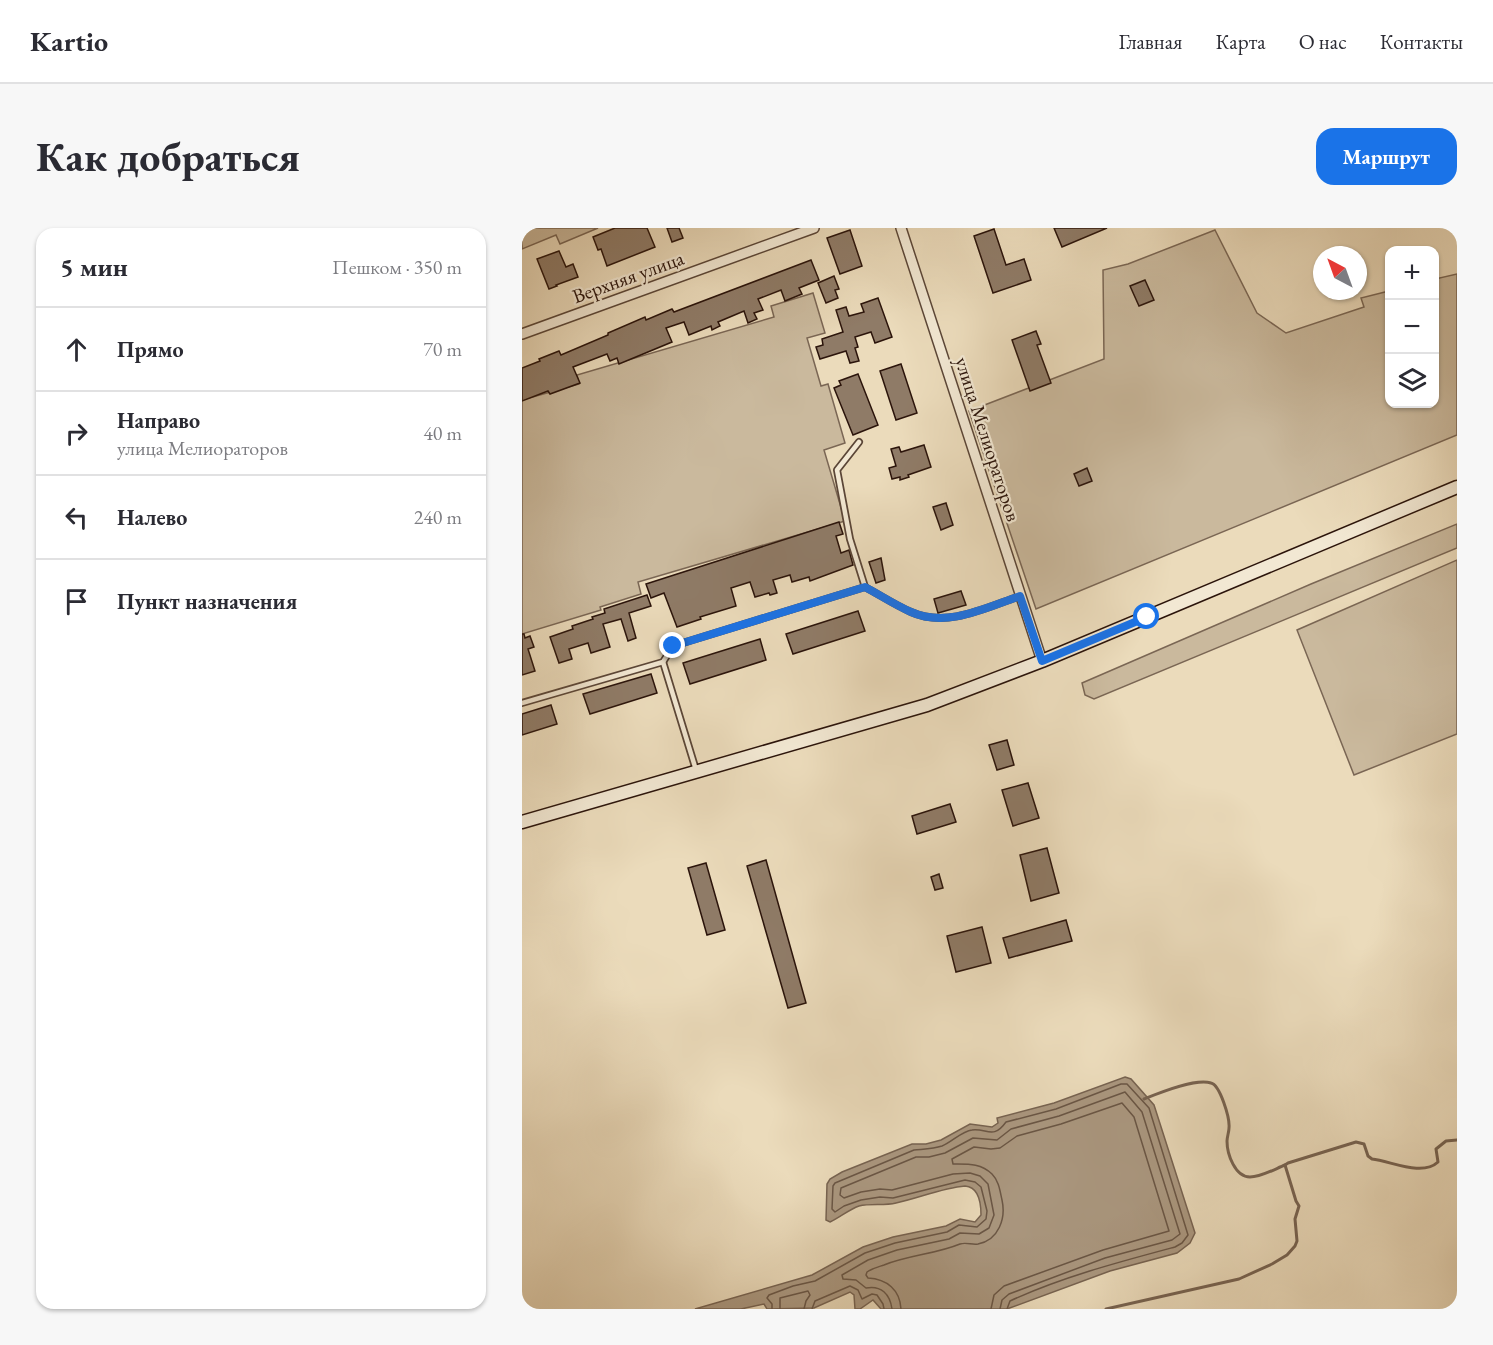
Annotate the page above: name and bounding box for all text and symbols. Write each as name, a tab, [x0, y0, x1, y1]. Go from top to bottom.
text: Kartio	[30, 23, 108, 59]
text: Главная	[1118, 28, 1182, 55]
text: Карта	[1215, 28, 1266, 55]
text: О нас	[1299, 28, 1347, 55]
text: Контакты	[1380, 28, 1463, 55]
button: Маршрут	[1316, 128, 1457, 185]
text: Как добраться	[36, 129, 300, 184]
street label: Верхняя улица	[569, 245, 687, 309]
north arrow	[1313, 246, 1367, 300]
map controls	[1385, 246, 1439, 408]
button: +	[1385, 246, 1439, 300]
text: 5 мин	[60, 250, 128, 284]
text: Пешком · 350 m	[332, 254, 462, 280]
button: −	[1385, 300, 1439, 354]
icon: ahead	[60, 333, 93, 366]
text: Прямо	[117, 335, 184, 364]
text: 70 m	[423, 336, 462, 362]
street label: улица Мелиораторов	[949, 354, 1027, 524]
button: layers	[1385, 354, 1439, 408]
text: Направо	[117, 406, 200, 435]
icon: right	[60, 417, 93, 450]
text: 40 m	[423, 420, 462, 446]
text: улица Мелиораторов	[117, 435, 288, 461]
icon: left	[60, 501, 93, 534]
text: Налево	[117, 503, 187, 532]
text: 240 m	[414, 504, 462, 530]
icon: arrive	[60, 585, 93, 618]
text: Пункт назначения	[117, 587, 297, 616]
route start	[1133, 603, 1159, 629]
route end	[659, 632, 685, 658]

